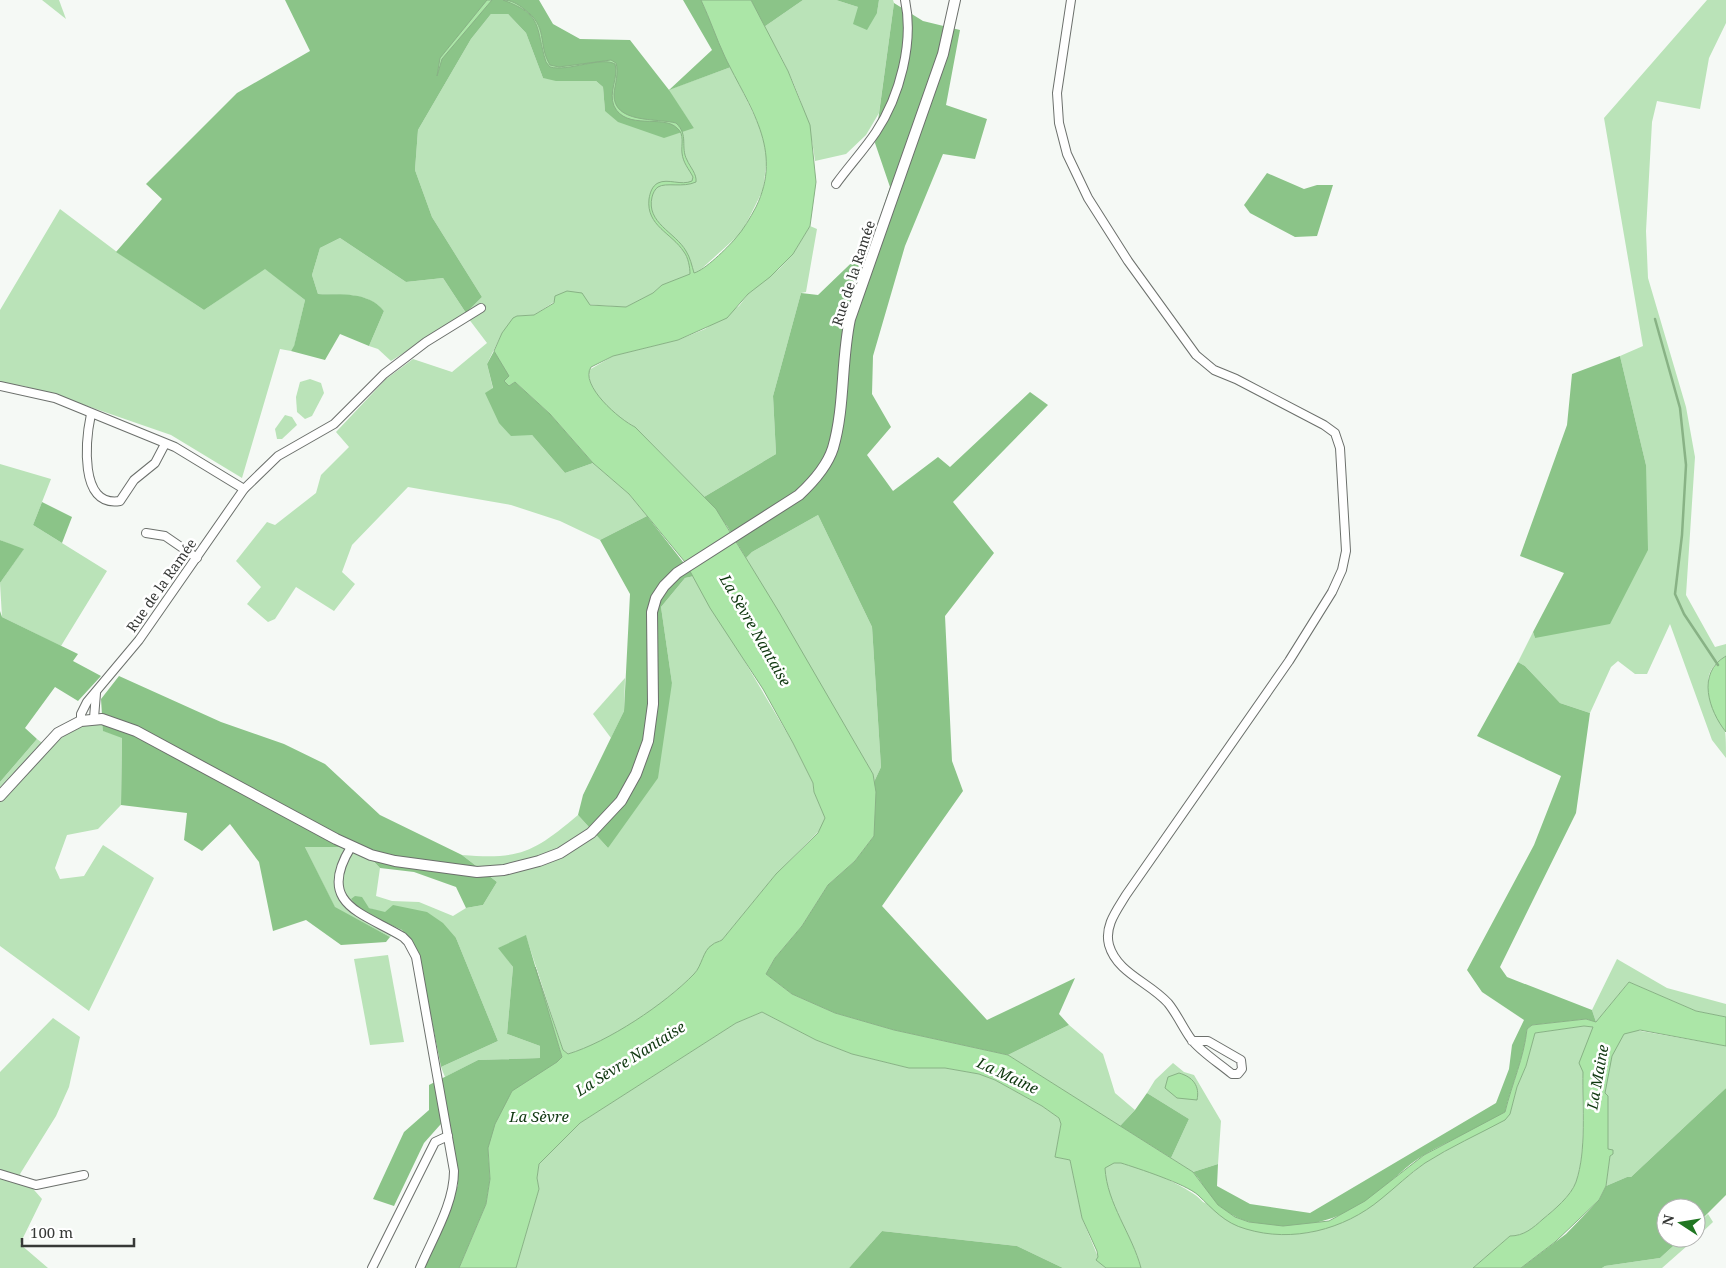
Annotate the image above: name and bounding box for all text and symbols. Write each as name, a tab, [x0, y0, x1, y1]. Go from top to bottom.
street label: Rue de la Ramée	[827, 218, 879, 328]
street label: Rue de la Ramée	[122, 534, 200, 636]
water label: La Sèvre Nantaise	[715, 570, 796, 690]
water label: La Sèvre Nantaise	[571, 1016, 689, 1100]
water label: La Maine	[1581, 1042, 1613, 1112]
water label: La Maine	[973, 1052, 1043, 1098]
water label: La Sèvre	[508, 1106, 569, 1126]
north arrow	[1656, 1198, 1706, 1248]
text: N	[1657, 1213, 1678, 1228]
scale bar	[22, 1216, 135, 1248]
text: 100 m	[30, 1222, 73, 1242]

